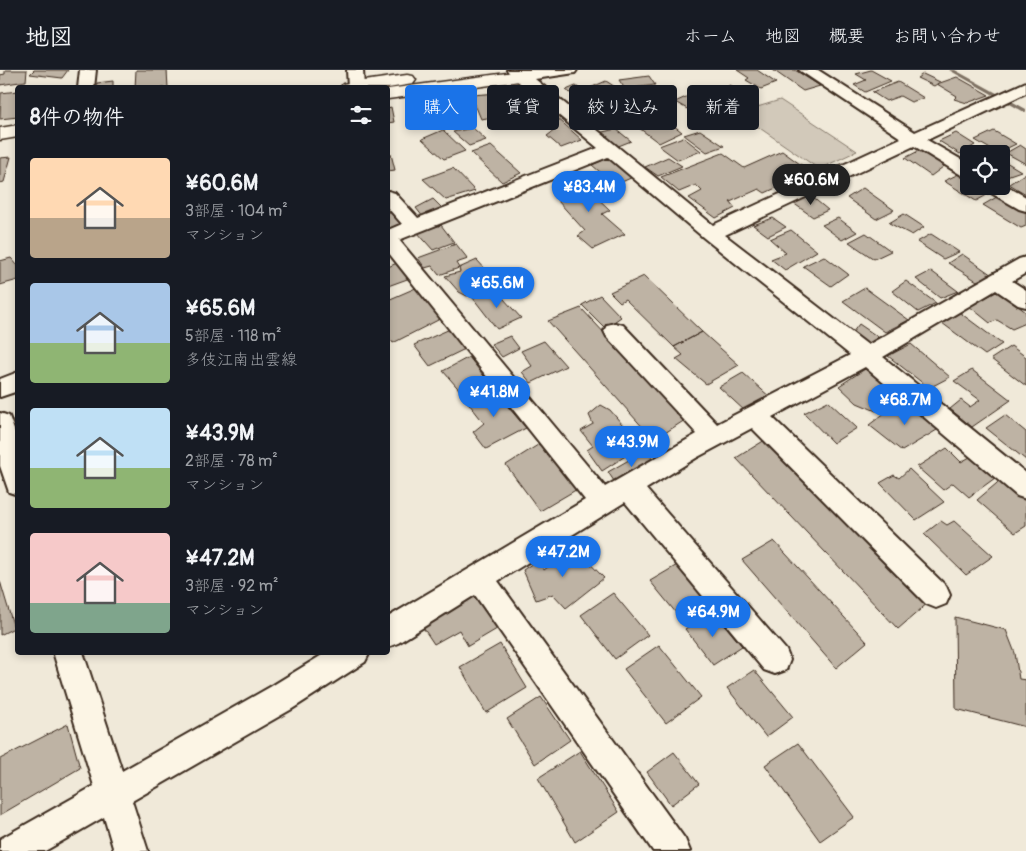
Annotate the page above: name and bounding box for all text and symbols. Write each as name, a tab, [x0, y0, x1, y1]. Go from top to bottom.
text: 地図	[25, 23, 73, 52]
text: ホーム	[684, 25, 737, 48]
text: 地図	[765, 25, 801, 48]
text: 概要	[829, 25, 865, 48]
text: お問い合わせ	[893, 25, 1001, 48]
chip: 購入	[405, 85, 477, 130]
chip: 賃貸	[487, 85, 559, 130]
chip: 絞り込み	[569, 85, 677, 130]
chip: 新着	[687, 85, 759, 130]
icon: filters	[347, 101, 375, 129]
text: 8件の物件	[30, 104, 125, 131]
map controls	[960, 145, 1010, 195]
button: locate	[960, 145, 1010, 195]
pin: ¥60.6M	[770, 164, 852, 206]
text: ¥60.6M	[185, 170, 258, 197]
pin: ¥83.4M	[548, 170, 630, 213]
text: ¥60.6M	[783, 170, 839, 190]
text: ¥83.4M	[563, 177, 615, 197]
icon: home	[70, 178, 130, 238]
text: 3部屋 · 104 m²	[185, 201, 288, 221]
text: マンション	[185, 225, 264, 245]
pin: ¥65.6M	[456, 266, 538, 309]
text: ¥65.6M	[470, 273, 524, 293]
text: ¥65.6M	[185, 295, 255, 322]
icon: home	[70, 303, 130, 363]
text: 5部屋 · 118 m²	[185, 326, 282, 346]
text: 多伎江南出雲線	[185, 350, 297, 370]
pin: ¥41.8M	[453, 376, 535, 418]
text: ¥41.8M	[469, 382, 519, 402]
pin: ¥68.7M	[864, 384, 946, 426]
text: ¥68.7M	[879, 390, 931, 410]
text: ¥43.9M	[185, 420, 254, 447]
pin: ¥43.9M	[591, 426, 673, 468]
icon: home	[70, 428, 130, 488]
text: ¥43.9M	[606, 432, 658, 452]
text: 2部屋 · 78 m²	[185, 451, 278, 471]
text: マンション	[185, 475, 264, 495]
pin: ¥47.2M	[522, 536, 604, 578]
text: ¥47.2M	[537, 542, 589, 562]
text: ¥47.2M	[185, 545, 254, 572]
icon: home	[70, 553, 130, 613]
text: 3部屋 · 92 m²	[185, 576, 278, 596]
pin: ¥64.9M	[672, 596, 754, 638]
text: マンション	[185, 600, 264, 620]
text: ¥64.9M	[687, 602, 739, 622]

